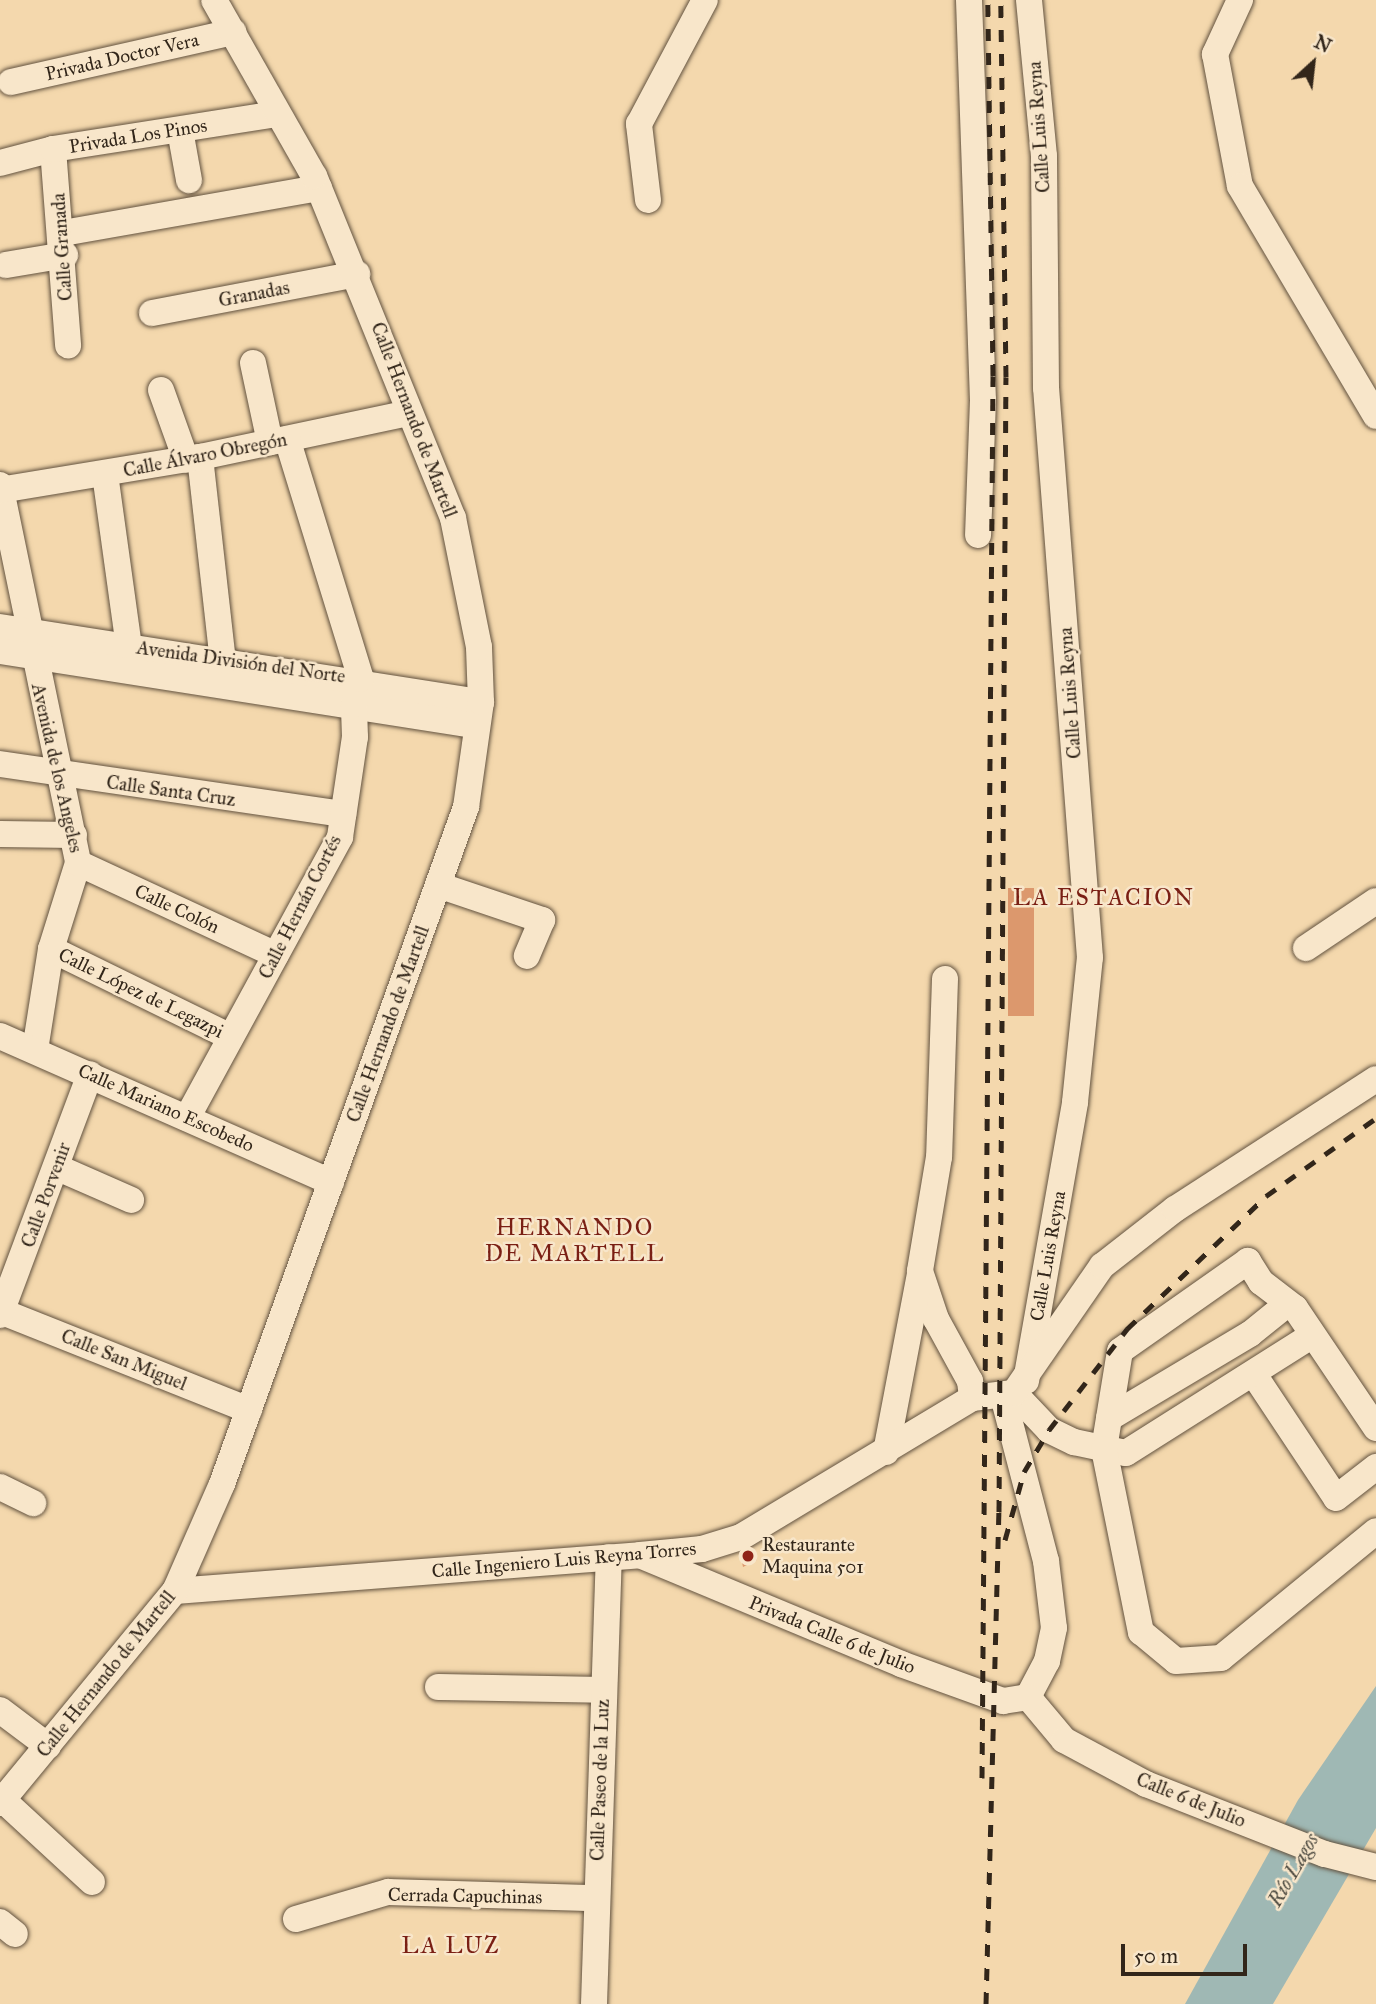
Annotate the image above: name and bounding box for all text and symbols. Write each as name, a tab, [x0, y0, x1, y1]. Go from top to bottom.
street label: Privada Doctor Vera	[43, 28, 201, 86]
north arrow	[1278, 28, 1348, 98]
text: N	[1310, 30, 1335, 58]
street label: Calle Luis Reyna	[1023, 60, 1055, 194]
street label: Privada Los Pinos	[67, 114, 209, 158]
street label: Calle Granada	[47, 192, 77, 302]
street label: Granadas	[217, 276, 291, 312]
street label: Calle Hernando de Martell	[366, 319, 462, 521]
street label: Calle Álvaro Obregón	[121, 428, 289, 482]
street label: Calle Luis Reyna	[1054, 626, 1086, 760]
street label: Avenida División del Norte	[135, 636, 347, 688]
street label: Avenida de los Angeles	[26, 681, 88, 855]
street label: Calle Santa Cruz	[105, 771, 237, 811]
street label: Calle Hernán Cortés	[254, 831, 346, 983]
street label: Calle Colón	[131, 879, 223, 939]
district label: LA ESTACION	[1014, 883, 1194, 911]
street label: Calle Hernando de Martell	[342, 923, 434, 1125]
street label: Calle López de Legazpi	[55, 943, 227, 1043]
street label: Calle Mariano Escobedo	[75, 1059, 257, 1157]
street label: Calle Porvenir	[16, 1139, 76, 1251]
street label: Calle Luis Reyna	[1025, 1189, 1071, 1323]
district label: HERNANDO DE MARTELL	[486, 1213, 664, 1267]
street label: Calle San Miguel	[58, 1324, 190, 1396]
place label: Restaurante Maquina 501	[762, 1534, 864, 1578]
street label: Calle Ingeniero Luis Reyna Torres	[431, 1537, 697, 1583]
marker: Restaurante Maquina 501	[740, 1548, 756, 1564]
street label: Calle Hernando de Martell	[32, 1586, 180, 1762]
street label: Privada Calle 6 de Julio	[745, 1591, 919, 1679]
street label: Calle Paseo de la Luz	[586, 1699, 614, 1861]
street label: Calle 6 de Julio	[1133, 1768, 1249, 1832]
water label: Río Lagos	[1262, 1829, 1324, 1911]
street label: Cerrada Capuchinas	[388, 1883, 542, 1909]
scale bar	[1124, 1930, 1250, 1974]
district label: LA LUZ	[402, 1931, 500, 1959]
text: 50 m	[1134, 1943, 1178, 1969]

